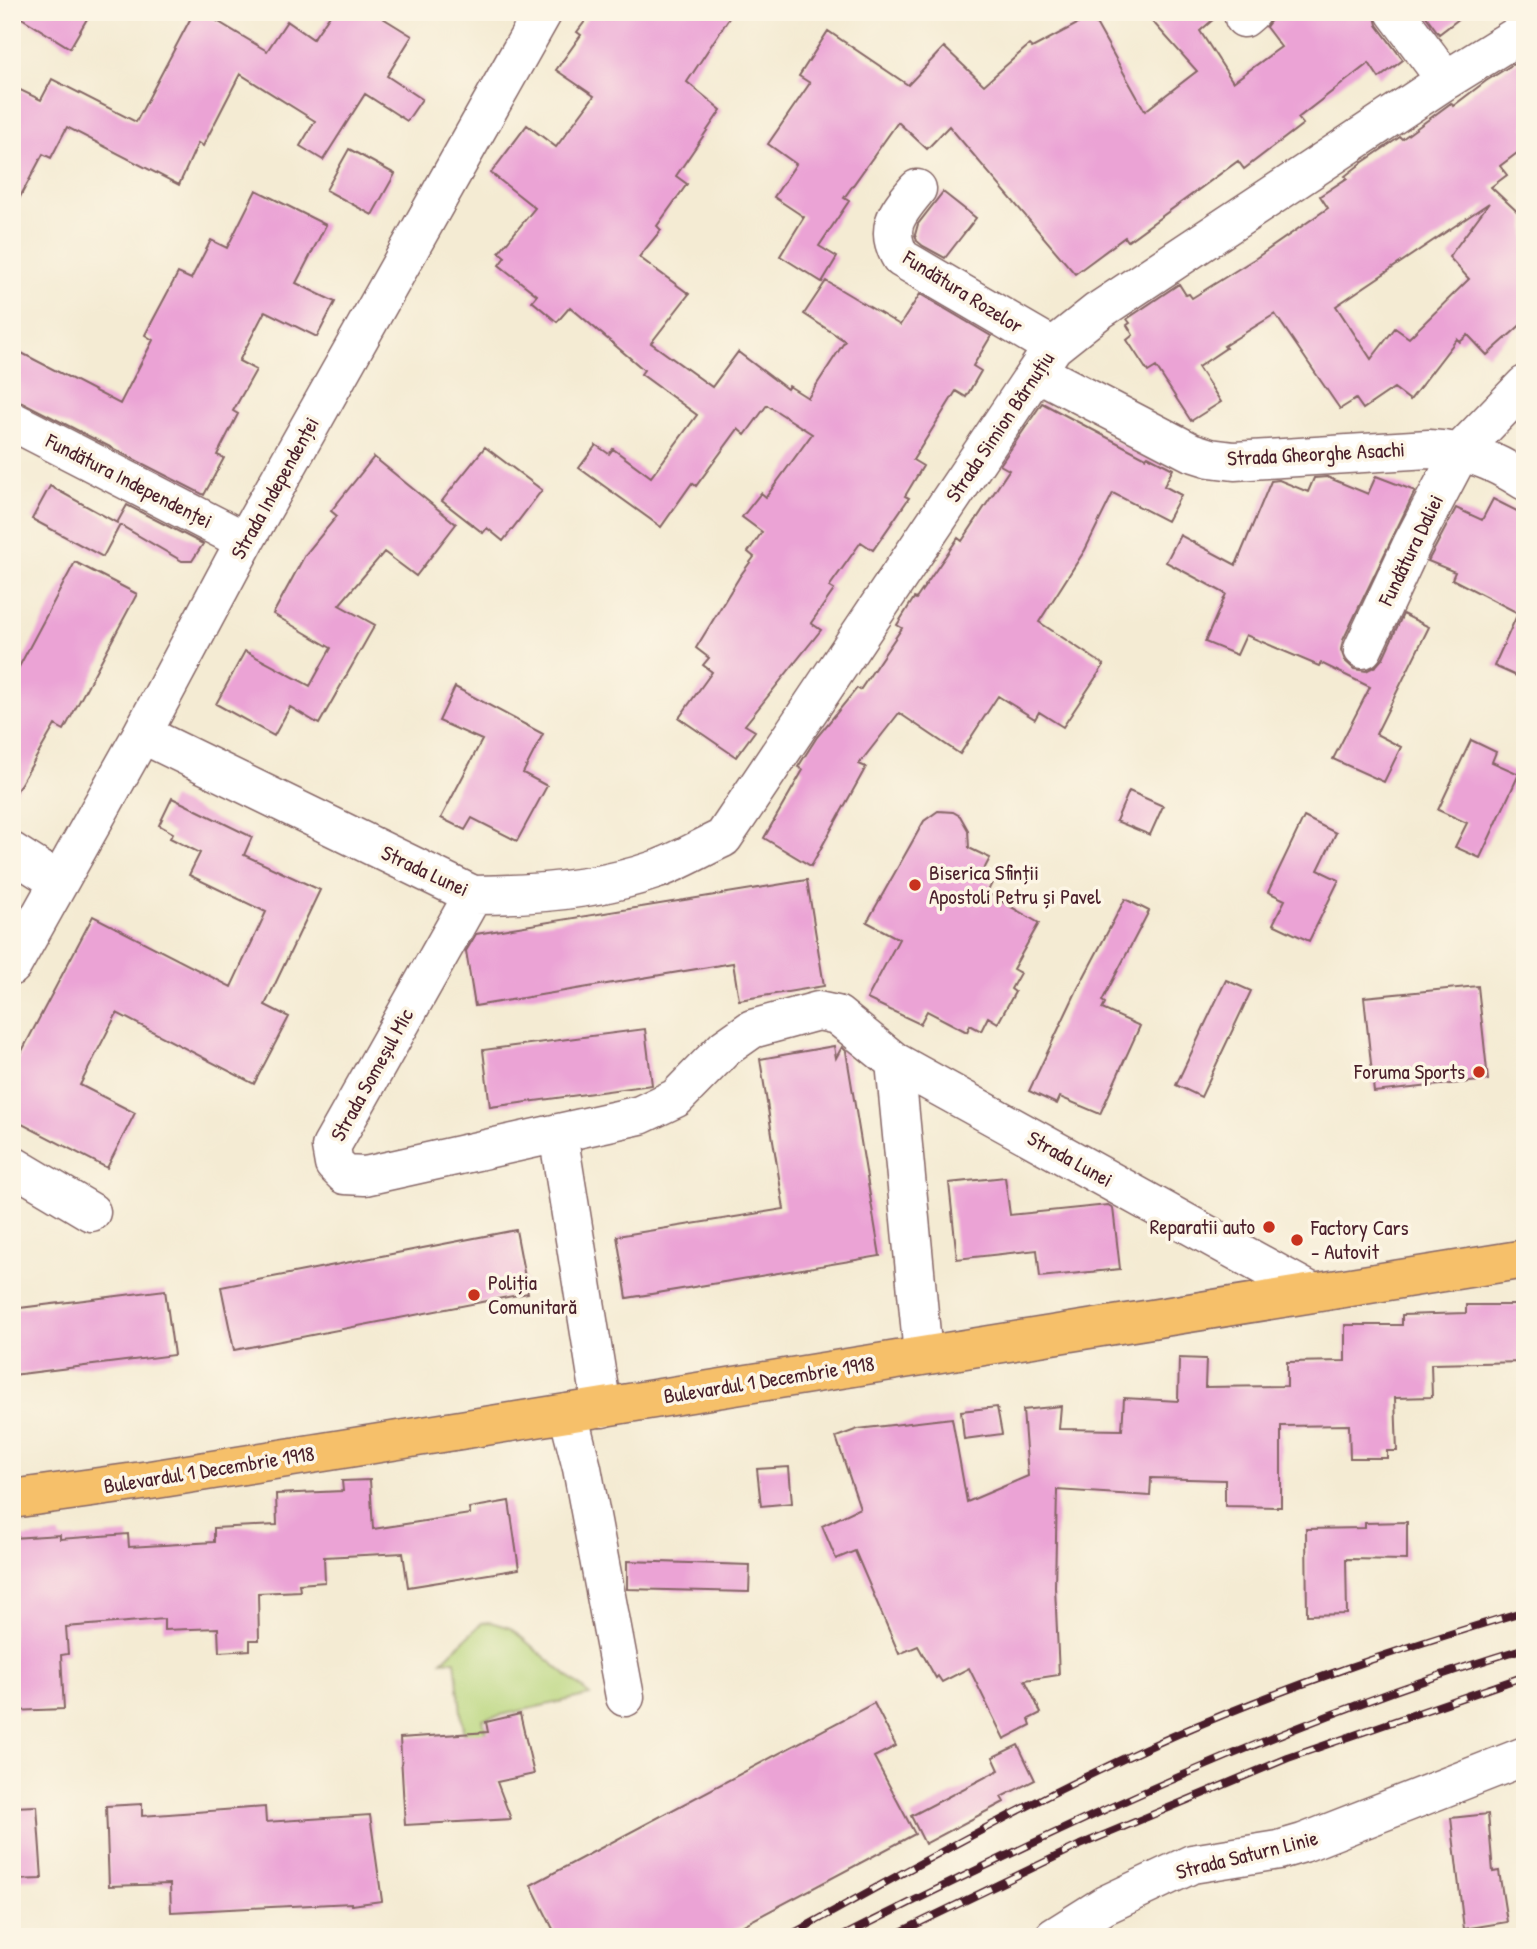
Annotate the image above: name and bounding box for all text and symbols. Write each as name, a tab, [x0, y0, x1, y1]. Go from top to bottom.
street label: Fundătura Rozelor	[897, 243, 1029, 340]
street label: Strada Simion Bărnuțiu	[938, 345, 1061, 508]
street label: Strada Independenței	[223, 411, 326, 564]
street label: Fundătura Independenței	[40, 426, 217, 535]
street label: Strada Gheorghe Asachi	[1226, 434, 1406, 473]
street label: Fundătura Daliei	[1371, 489, 1450, 611]
street label: Strada Lunei	[377, 838, 474, 903]
place label: Biserica Sfinții Apostoli Petru și Pavel	[929, 858, 1101, 911]
marker: Biserica Sfinții Apostoli Petru și Pavel	[907, 877, 923, 893]
street label: Strada Someșul Mic	[323, 1003, 420, 1146]
place label: Foruma Sports	[1353, 1057, 1465, 1086]
marker: Foruma Sports	[1471, 1064, 1487, 1080]
street label: Strada Lunei	[1022, 1123, 1118, 1194]
place label: Reparatii auto	[1150, 1212, 1255, 1241]
place label: Factory Cars - Autovit	[1310, 1213, 1409, 1266]
marker: Reparatii auto	[1261, 1219, 1277, 1235]
marker: Factory Cars - Autovit	[1289, 1232, 1305, 1248]
place label: Poliția Comunitară	[488, 1268, 577, 1321]
marker: Poliția Comunitară	[466, 1287, 482, 1303]
street label: Bulevardul 1 Decembrie 1918	[661, 1349, 876, 1410]
street label: Bulevardul 1 Decembrie 1918	[101, 1439, 316, 1500]
street label: Strada Saturn Linie	[1173, 1823, 1321, 1886]

